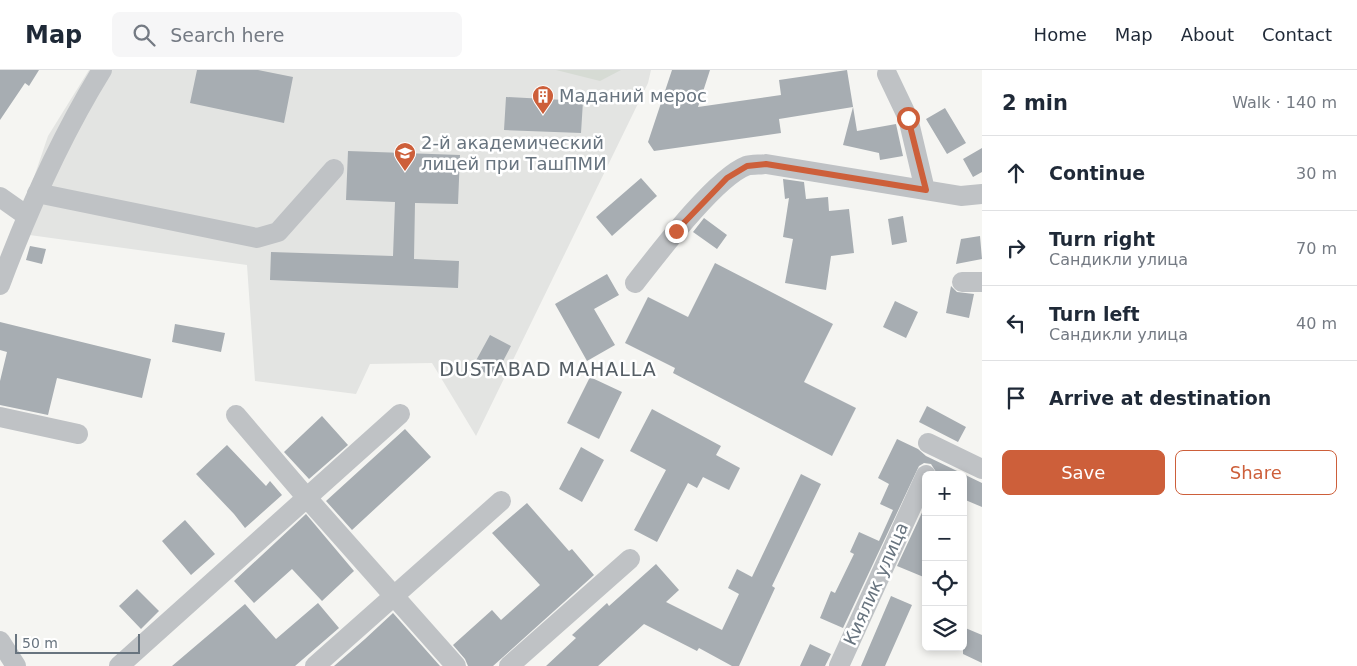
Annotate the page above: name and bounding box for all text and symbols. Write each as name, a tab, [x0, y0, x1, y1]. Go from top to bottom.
search box	[112, 12, 462, 57]
text: Map	[25, 21, 82, 49]
icon: search	[130, 21, 158, 49]
text: Search here	[170, 24, 284, 46]
text: Home	[1034, 24, 1087, 45]
text: Map	[1115, 24, 1153, 45]
text: About	[1181, 24, 1234, 45]
text: Contact	[1262, 24, 1332, 45]
building icon: Маданий мерос	[531, 84, 555, 115]
place label: Маданий мерос	[559, 85, 707, 106]
text: 2 min	[1002, 91, 1068, 115]
text: Walk · 140 m	[1232, 93, 1337, 112]
route start	[897, 107, 920, 130]
place label: 2-й академический лицей при ТашПМИ	[421, 132, 607, 174]
school or university icon: 2-й академический лицей при ТашПМИ	[393, 141, 417, 172]
icon: ahead	[1002, 159, 1030, 187]
text: Continue	[1049, 162, 1145, 184]
text: 30 m	[1296, 164, 1337, 183]
route end	[665, 220, 688, 243]
text: Turn right	[1049, 228, 1155, 250]
icon: right	[1002, 234, 1030, 262]
text: 70 m	[1296, 239, 1337, 258]
text: Сандикли улица	[1049, 250, 1188, 269]
text: Turn left	[1049, 303, 1140, 325]
icon: left	[1002, 309, 1030, 337]
text: 40 m	[1296, 314, 1337, 333]
text: Сандикли улица	[1049, 325, 1188, 344]
district label: DUSTABAD MAHALLA	[439, 358, 657, 380]
icon: arrive	[1002, 384, 1030, 412]
text: Arrive at destination	[1049, 387, 1271, 409]
button: Save	[1002, 450, 1165, 495]
button: Share	[1175, 450, 1337, 495]
map controls	[922, 471, 967, 651]
button: +	[922, 471, 967, 516]
button: −	[922, 516, 967, 561]
street label: Киялик улица	[839, 519, 912, 648]
button: locate	[922, 561, 967, 606]
button: layers	[922, 606, 967, 651]
scale bar	[15, 631, 140, 654]
text: 50 m	[22, 635, 58, 651]

